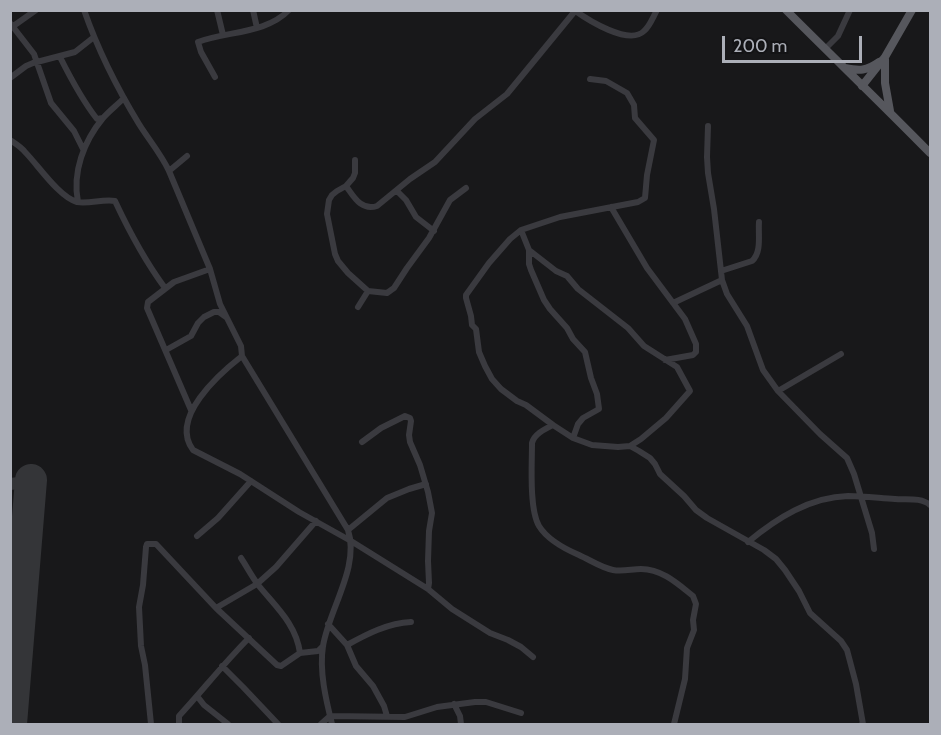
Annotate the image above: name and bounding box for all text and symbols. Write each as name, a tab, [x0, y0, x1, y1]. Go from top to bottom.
scale bar	[725, 24, 864, 62]
text: 200 m	[733, 35, 787, 57]

